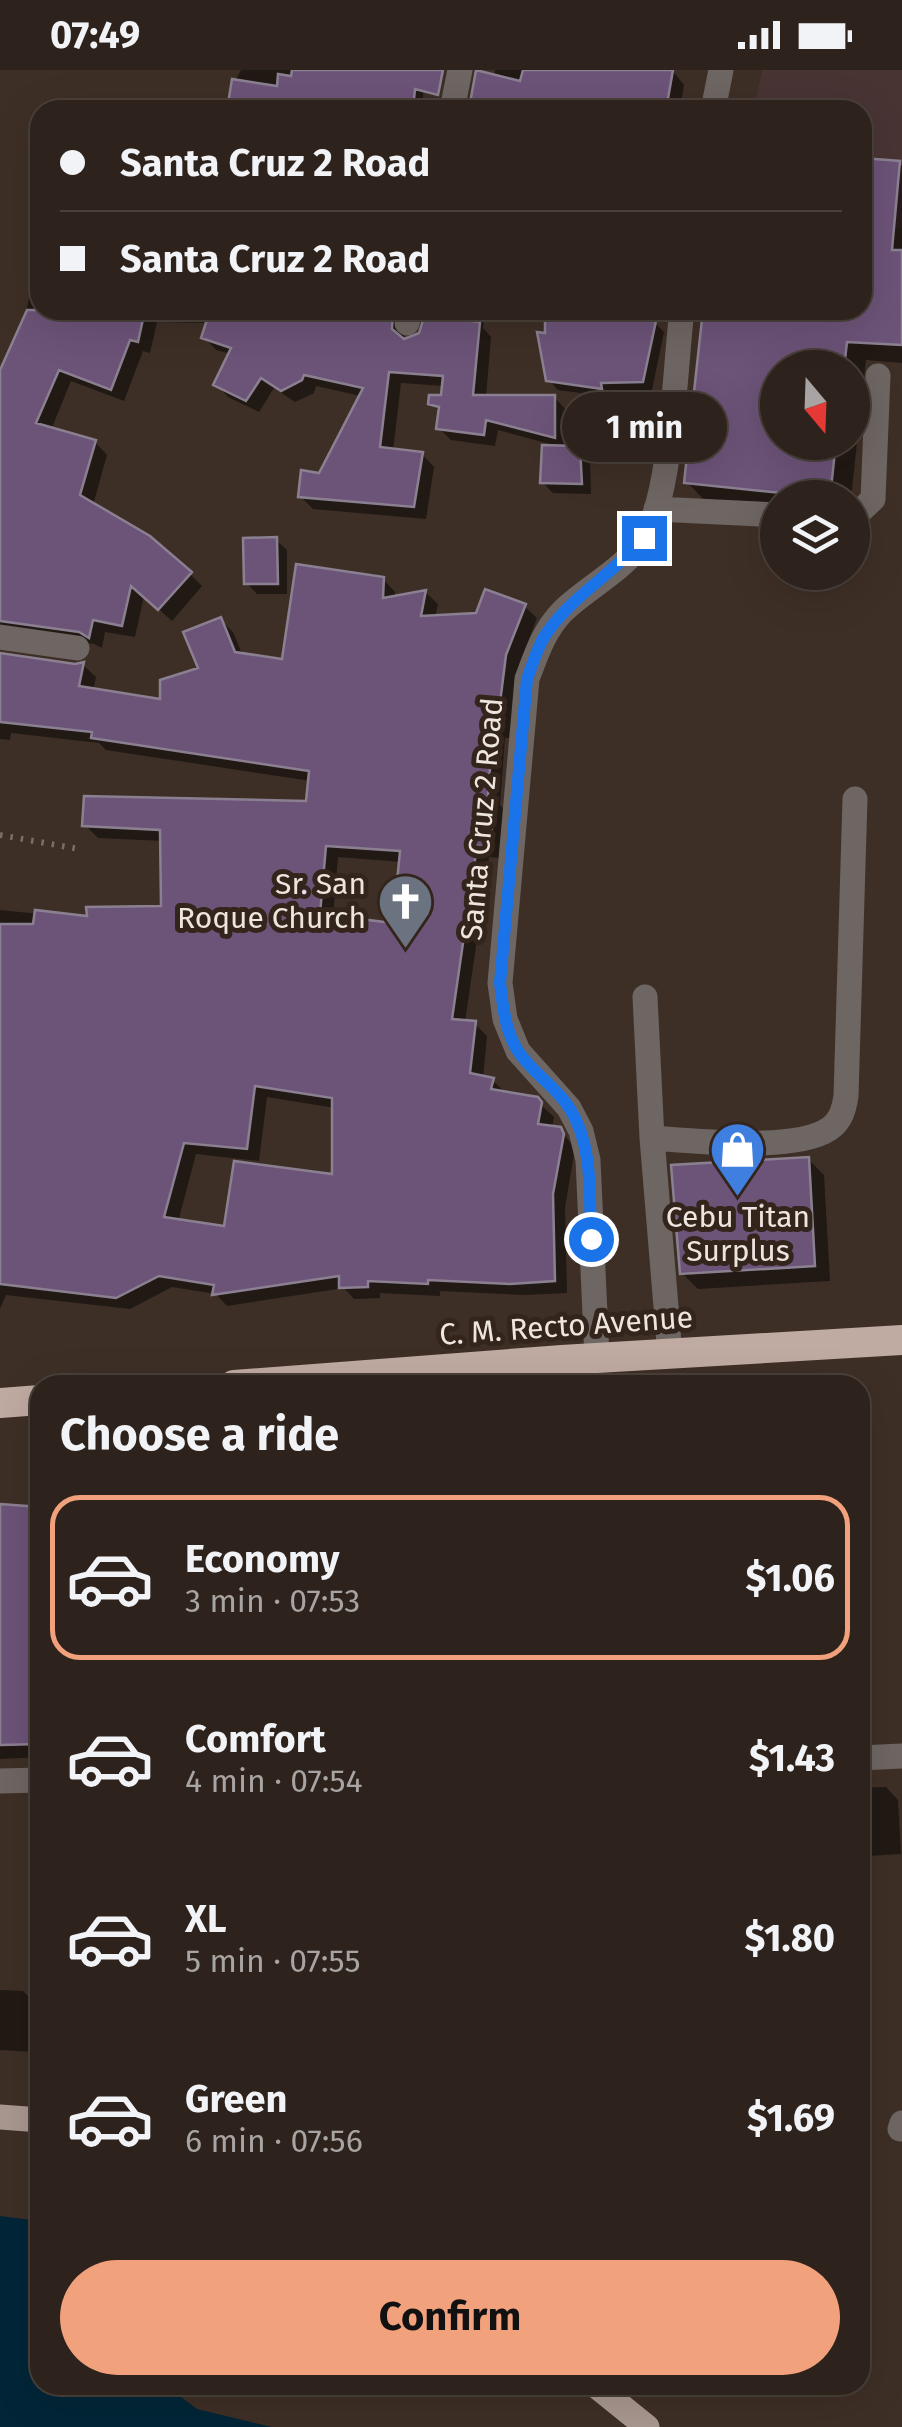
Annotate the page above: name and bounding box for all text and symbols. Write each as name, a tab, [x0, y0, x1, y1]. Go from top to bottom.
text: 07:49	[50, 12, 140, 58]
text: Santa Cruz 2 Road	[120, 140, 430, 186]
text: Santa Cruz 2 Road	[120, 236, 430, 282]
north arrow	[760, 350, 870, 460]
map controls	[760, 350, 870, 590]
callout: 1 min	[562, 393, 726, 463]
text: 1 min	[606, 408, 683, 446]
button: layers	[760, 480, 870, 590]
route end	[622, 516, 667, 561]
street label: Santa Cruz 2 Road	[453, 696, 511, 942]
place label: Sr. San Roque Church	[177, 866, 366, 936]
church icon: Sr. San Roque Church	[375, 871, 435, 950]
shop icon: Cebu Titan Surplus	[708, 1119, 768, 1198]
place label: Cebu Titan Surplus	[666, 1199, 810, 1269]
route start	[569, 1217, 614, 1262]
street label: C. M. Recto Avenue	[438, 1299, 694, 1353]
text: Choose a ride	[60, 1408, 339, 1462]
icon: car	[65, 1533, 155, 1623]
text: Economy	[185, 1536, 340, 1582]
text: $1.06	[746, 1555, 835, 1601]
text: 3 min · 07:53	[185, 1582, 360, 1620]
icon: car	[65, 1713, 155, 1803]
text: Comfort	[185, 1716, 326, 1762]
text: $1.43	[749, 1735, 835, 1781]
text: 4 min · 07:54	[185, 1762, 363, 1800]
icon: car	[65, 1893, 155, 1983]
text: XL	[185, 1896, 227, 1942]
text: $1.80	[744, 1915, 835, 1961]
text: 5 min · 07:55	[185, 1942, 361, 1980]
icon: car	[65, 2073, 155, 2163]
text: Green	[185, 2076, 288, 2122]
text: $1.69	[747, 2095, 835, 2141]
text: 6 min · 07:56	[185, 2122, 363, 2160]
button: Confirm	[60, 2260, 840, 2375]

